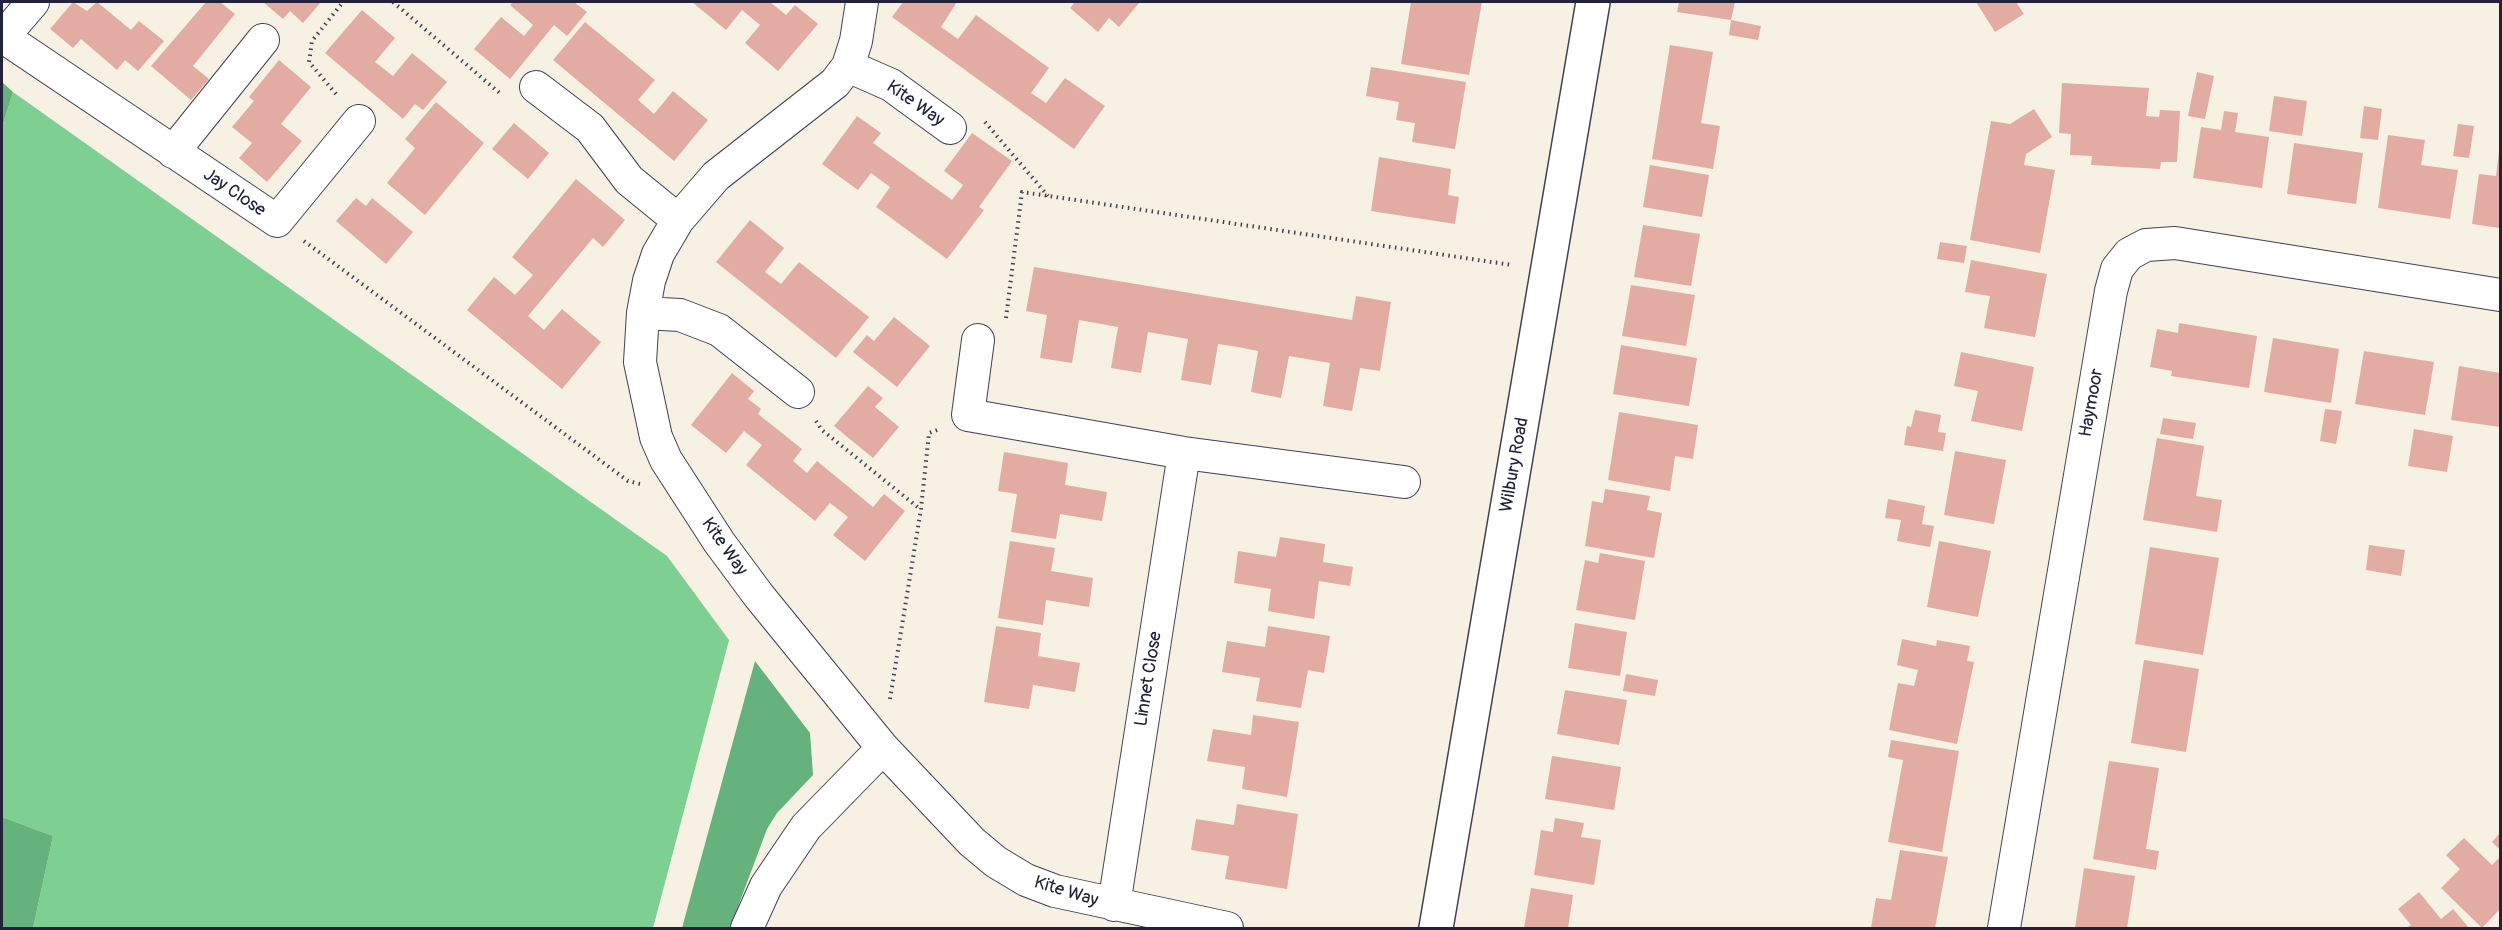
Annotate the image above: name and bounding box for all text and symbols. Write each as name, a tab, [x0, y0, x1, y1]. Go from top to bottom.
street label: Kite Way	[882, 76, 948, 132]
street label: Jay Close	[199, 164, 269, 222]
street label: Haymoor	[2075, 367, 2109, 439]
street label: Wilbury Road	[1496, 416, 1534, 514]
street label: Kite Way	[696, 514, 752, 580]
street label: Linnet Close	[1131, 630, 1167, 728]
street label: Kite Way	[1032, 872, 1100, 912]

